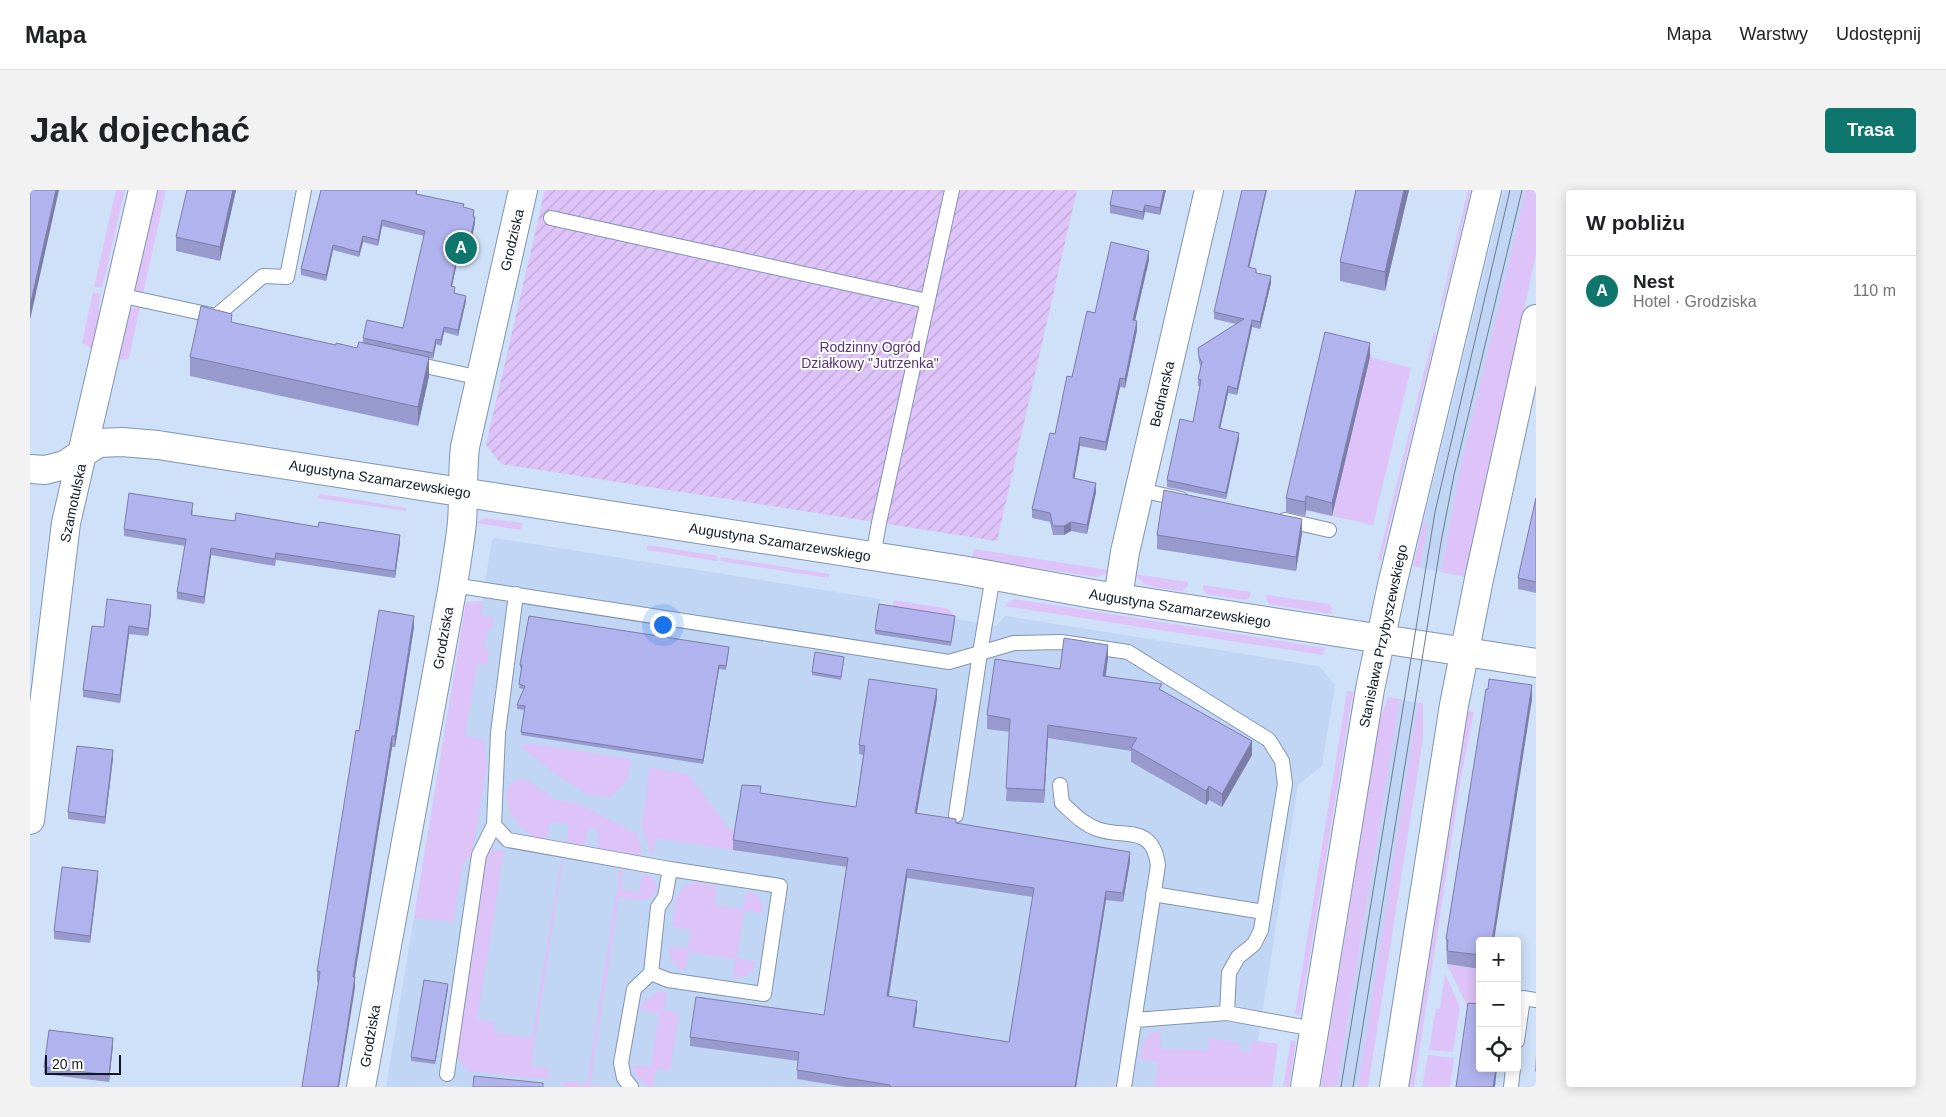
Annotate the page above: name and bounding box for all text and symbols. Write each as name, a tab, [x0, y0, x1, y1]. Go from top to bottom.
text: Mapa	[25, 21, 86, 48]
text: Mapa	[1667, 24, 1712, 44]
text: Warstwy	[1740, 24, 1808, 44]
text: Udostępnij	[1836, 24, 1921, 44]
button: Trasa	[1825, 108, 1916, 153]
text: Jak dojechać	[30, 110, 250, 149]
street label: Grodziska	[497, 207, 527, 273]
text: W pobliżu	[1586, 211, 1685, 234]
pin: A	[445, 229, 477, 267]
text: Nest	[1633, 271, 1674, 292]
text: A	[1596, 282, 1608, 299]
text: 110 m	[1853, 282, 1896, 299]
text: Hotel · Grodziska	[1633, 293, 1757, 310]
park label: Rodzinny Ogród Działkowy "Jutrzenka"	[801, 339, 939, 371]
street label: Bednarska	[1147, 359, 1177, 428]
street label: Augustyna Szamarzewskiego	[288, 457, 472, 501]
street label: Szamotulska	[57, 462, 89, 544]
street label: Augustyna Szamarzewskiego	[688, 520, 872, 564]
street label: Stanisława Przybyszewskiego	[1356, 543, 1410, 729]
street label: Augustyna Szamarzewskiego	[1088, 586, 1272, 630]
street label: Grodziska	[430, 605, 456, 670]
your location	[650, 612, 676, 638]
map controls	[1476, 937, 1521, 1072]
button: +	[1476, 937, 1521, 982]
button: −	[1476, 982, 1521, 1027]
street label: Grodziska	[357, 1003, 383, 1068]
button: locate	[1476, 1027, 1521, 1072]
scale bar	[45, 1052, 121, 1075]
text: 20 m	[52, 1056, 83, 1072]

